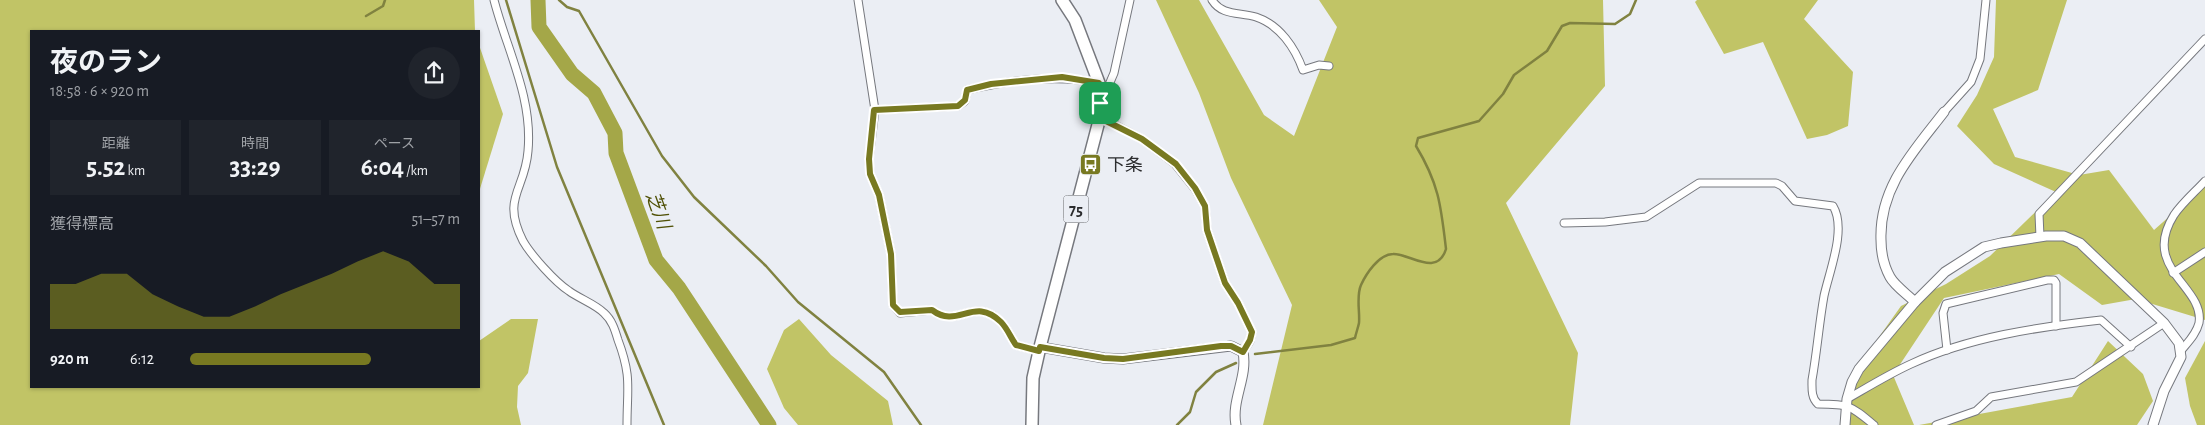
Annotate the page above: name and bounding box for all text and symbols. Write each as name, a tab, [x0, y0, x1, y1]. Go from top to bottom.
button: share	[408, 47, 460, 99]
text: 夜のラン	[50, 49, 162, 77]
pin	[1079, 82, 1121, 124]
text: 18:58 · 6 × 920 m	[50, 83, 149, 99]
icon: arrive	[1086, 89, 1114, 117]
text: 距離	[102, 137, 130, 151]
text: 時間	[241, 137, 269, 151]
text: ペース	[374, 137, 415, 151]
bus stop icon: 下条	[1079, 153, 1103, 177]
text: 5.52	[86, 155, 125, 180]
text: 33:29	[229, 155, 281, 180]
text: 6:04	[361, 155, 404, 180]
place label: 下条	[1107, 156, 1143, 175]
text: km	[125, 164, 145, 178]
text: /km	[404, 164, 428, 178]
water label: 芝川	[642, 189, 675, 233]
road number: 75	[1064, 195, 1088, 222]
text: 51–57 m	[411, 211, 460, 227]
text: 獲得標高	[50, 216, 114, 232]
text: 920 m	[50, 351, 89, 367]
text: 6:12	[130, 351, 154, 367]

